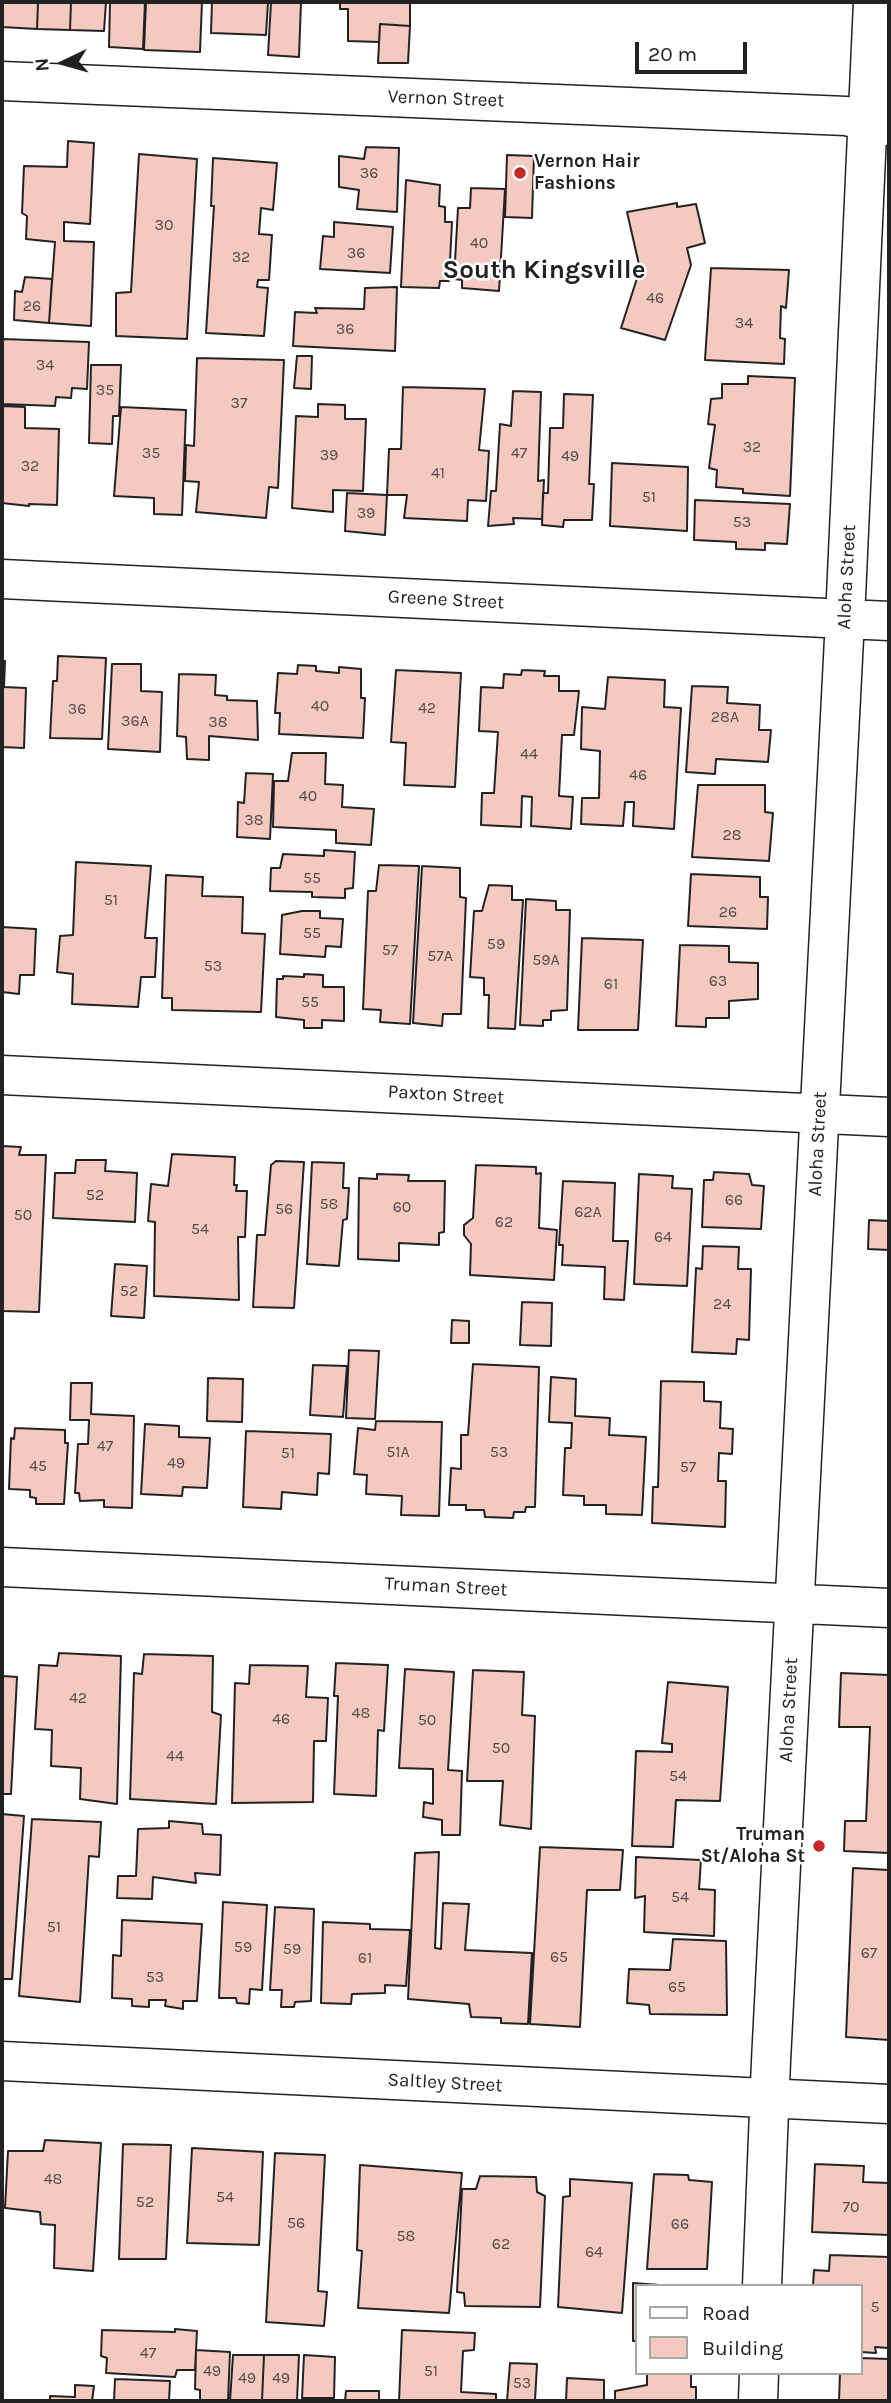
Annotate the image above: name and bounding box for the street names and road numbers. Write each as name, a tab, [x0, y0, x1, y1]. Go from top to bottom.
street label: Vernon Street	[387, 86, 505, 112]
street label: Aloha Street	[833, 524, 861, 630]
street label: Greene Street	[387, 586, 505, 614]
street label: Paxton Street	[387, 1081, 505, 1109]
street label: Aloha Street	[804, 1091, 832, 1197]
street label: Truman Street	[384, 1572, 508, 1602]
street label: Aloha Street	[775, 1657, 803, 1763]
street label: Saltley Street	[387, 2069, 503, 2097]

